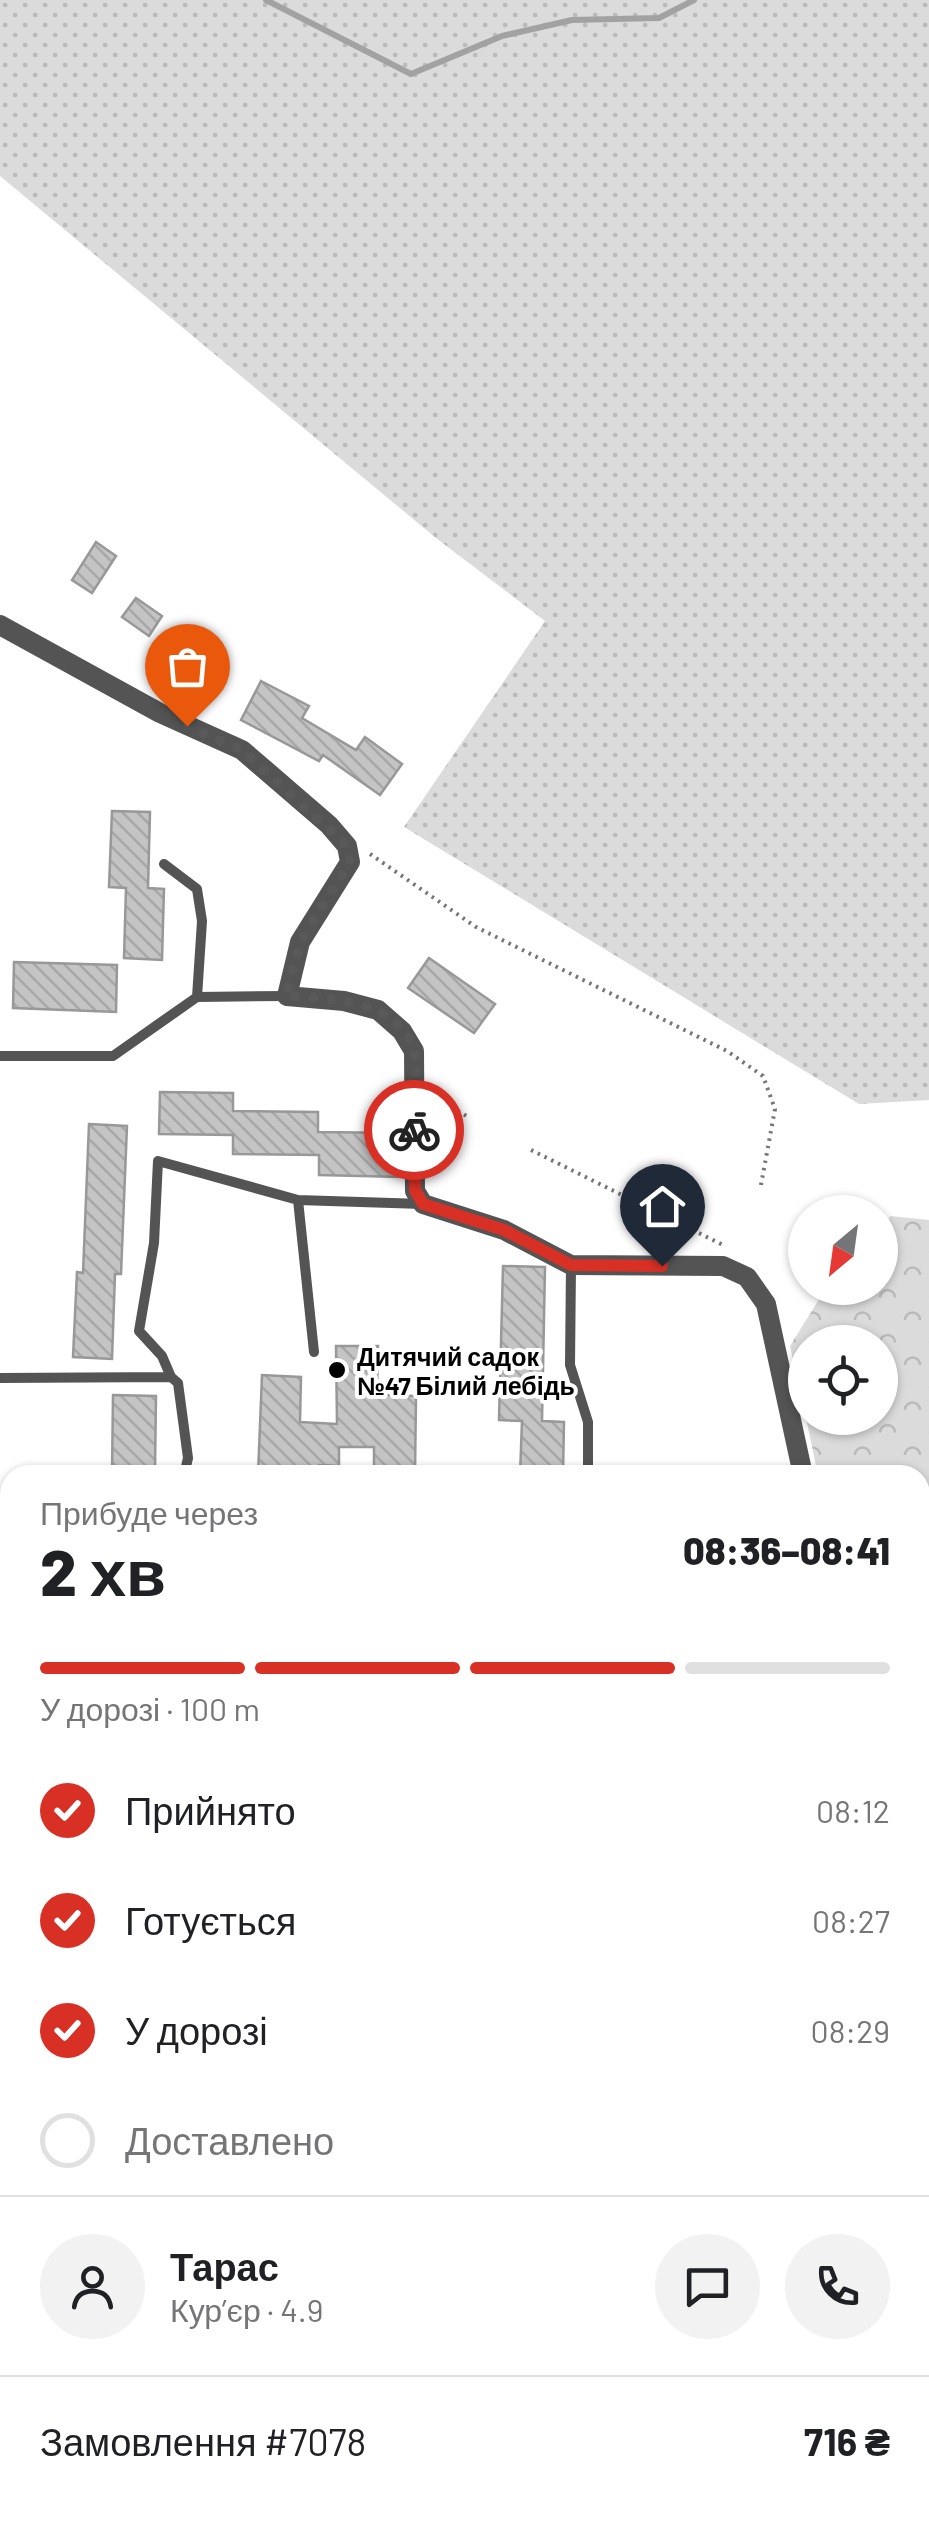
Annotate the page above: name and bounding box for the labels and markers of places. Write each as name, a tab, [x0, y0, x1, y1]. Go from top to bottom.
pin	[145, 624, 230, 727]
pin	[620, 1164, 705, 1267]
place label: Дитячий садок №47 Білий лебідь	[357, 1341, 575, 1400]
marker: Дитячий садок №47 Білий лебідь	[326, 1359, 348, 1381]

